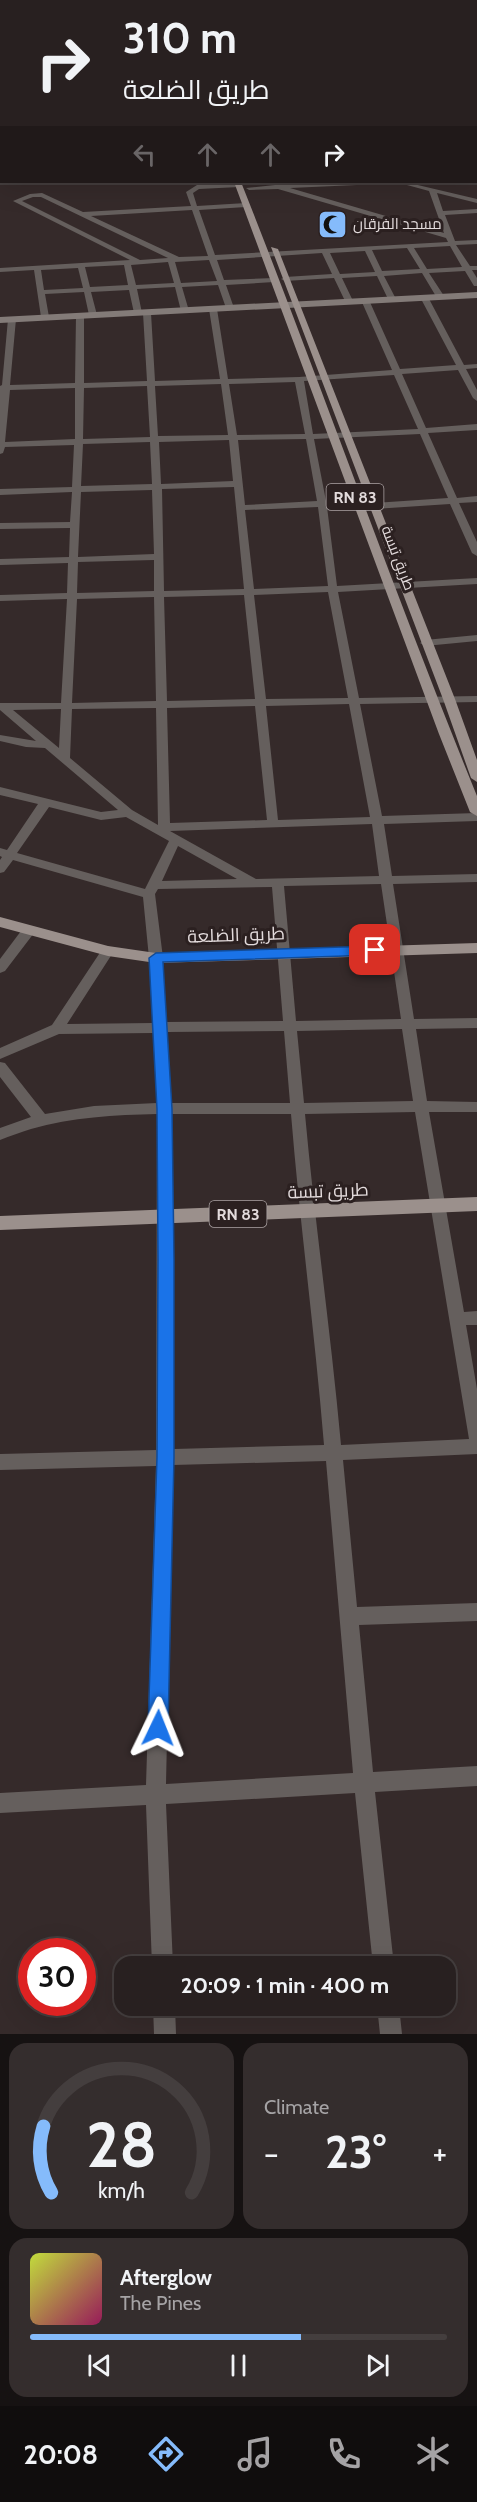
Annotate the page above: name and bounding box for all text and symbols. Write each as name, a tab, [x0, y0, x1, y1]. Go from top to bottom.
text: 310 m	[123, 12, 237, 64]
icon: right	[24, 24, 102, 102]
text: طريق الضلعة	[123, 73, 270, 106]
icon: left	[128, 138, 161, 171]
icon: ahead	[191, 138, 224, 171]
icon: ahead	[254, 138, 287, 171]
icon: right	[317, 138, 350, 171]
mosque icon: مسجد الفرقان	[316, 208, 348, 240]
place label: مسجد الفرقان	[353, 215, 442, 234]
road number: RN 83	[326, 484, 384, 510]
street label: طريق تبسة	[377, 523, 419, 593]
street label: طريق الضلعة	[187, 922, 285, 949]
pin	[349, 924, 400, 975]
icon: arrive	[358, 933, 391, 966]
street label: طريق تبسة	[287, 1179, 369, 1204]
road number: RN 83	[210, 1201, 266, 1227]
position arrow	[126, 1696, 190, 1760]
speed limit sign: 30	[18, 1938, 96, 2016]
text: 20:09 · 1 min · 400 m	[181, 1972, 389, 1999]
text: Climate	[264, 2095, 329, 2119]
text: 28	[86, 2107, 157, 2183]
text: 23°	[325, 2125, 386, 2179]
text: −	[264, 2133, 279, 2173]
text: +	[432, 2133, 447, 2173]
text: km/h	[98, 2177, 145, 2203]
text: Afterglow	[120, 2264, 212, 2291]
text: The Pines	[120, 2291, 201, 2315]
icon: previous	[83, 2349, 116, 2382]
icon: pause	[222, 2349, 255, 2382]
icon: next	[361, 2349, 394, 2382]
icon: directions	[145, 2433, 187, 2475]
icon: music	[234, 2433, 276, 2475]
icon: phone	[323, 2433, 365, 2475]
icon: climate	[412, 2433, 454, 2475]
text: 20:08	[23, 2438, 98, 2471]

